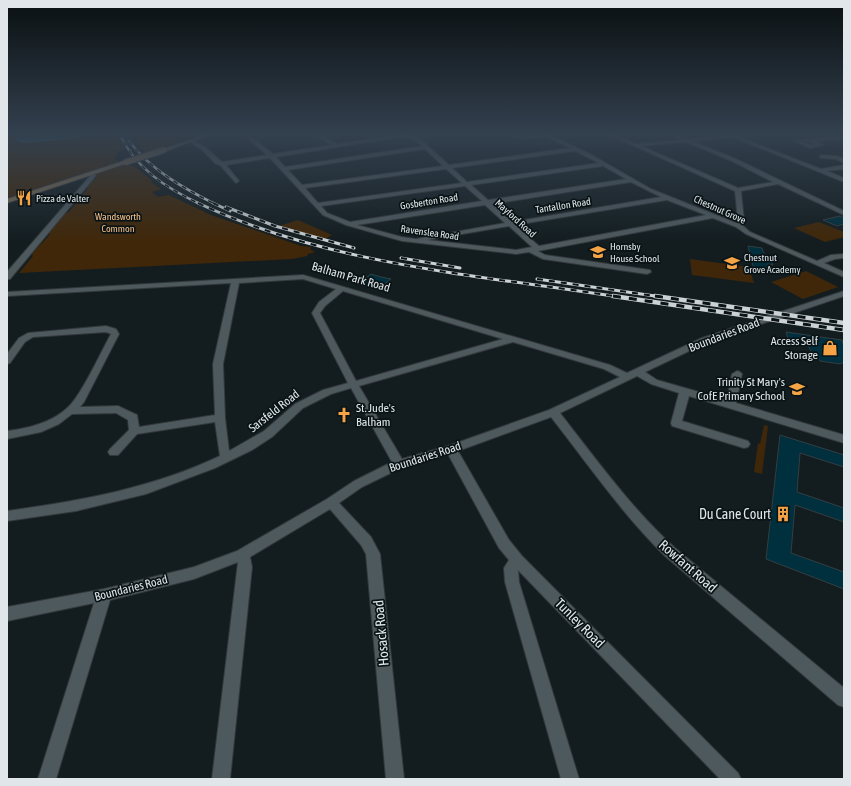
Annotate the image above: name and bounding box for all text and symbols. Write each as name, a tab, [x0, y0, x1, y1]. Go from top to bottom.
restaurant icon: Pizza de Valter	[15, 189, 33, 207]
street label: Gosberton Road	[399, 191, 459, 211]
place label: Pizza de Valter	[36, 193, 90, 204]
street label: Chestnut Grove	[692, 193, 748, 226]
street label: Tantallon Road	[535, 196, 592, 215]
street label: Mayford Road	[493, 197, 539, 240]
park label: Wandsworth Common	[95, 211, 141, 234]
street label: Ravenslea Road	[400, 223, 460, 242]
place label: Hornsby House School	[610, 241, 660, 264]
school or university icon: Hornsby House School	[589, 243, 607, 261]
place label: Chestnut Grove Academy	[744, 252, 801, 275]
school or university icon: Chestnut Grove Academy	[723, 254, 741, 272]
street label: Balham Park Road	[310, 259, 392, 295]
street label: Boundaries Road	[687, 315, 761, 355]
place label: Access Self Storage	[771, 334, 819, 362]
shop icon: Access Self Storage	[821, 339, 839, 357]
place label: Trinity St Mary's CofE Primary School	[698, 375, 786, 403]
school or university icon: Trinity St Mary's CofE Primary School	[788, 380, 806, 398]
street label: Sarsfeld Road	[246, 387, 302, 435]
place label: St. Jude's Balham	[356, 401, 395, 429]
church icon: St. Jude's Balham	[335, 406, 353, 424]
street label: Boundaries Road	[387, 439, 463, 475]
building icon: Du Cane Court	[774, 505, 792, 523]
place label: Du Cane Court	[699, 506, 771, 522]
street label: Rowfant Road	[656, 536, 720, 596]
street label: Boundaries Road	[93, 572, 169, 604]
street label: Tunley Road	[552, 595, 608, 651]
street label: Hosack Road	[370, 599, 392, 667]

